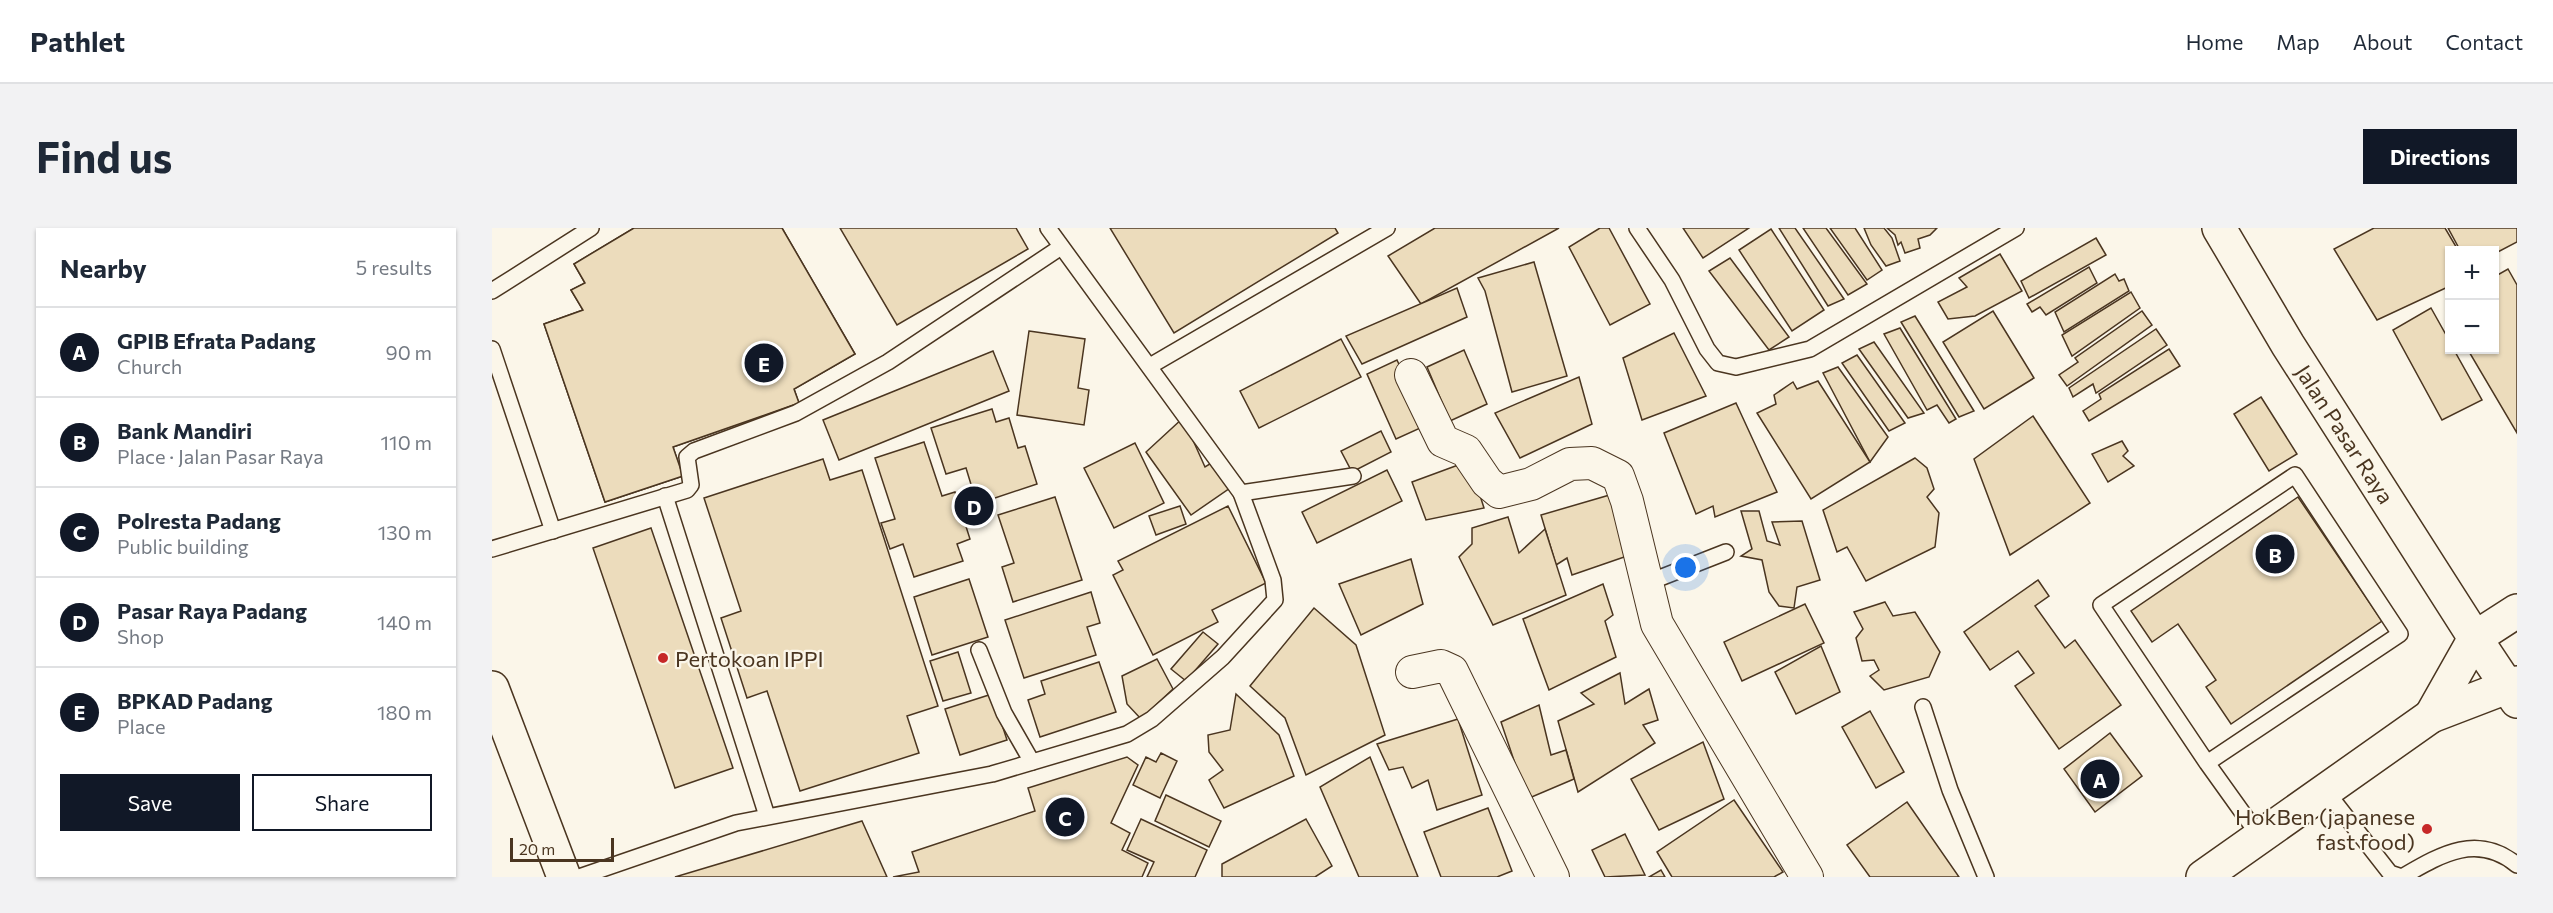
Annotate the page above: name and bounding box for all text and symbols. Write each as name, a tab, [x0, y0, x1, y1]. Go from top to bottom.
text: Pathlet	[30, 24, 125, 58]
text: Home	[2186, 29, 2243, 54]
text: Map	[2276, 29, 2320, 54]
text: About	[2353, 29, 2412, 54]
text: Contact	[2445, 29, 2523, 54]
button: Directions	[2363, 129, 2517, 184]
text: Find us	[36, 130, 172, 182]
map controls	[2445, 246, 2499, 354]
button: +	[2445, 246, 2499, 300]
text: Nearby	[60, 252, 147, 283]
text: 5 results	[356, 255, 432, 279]
button: −	[2445, 300, 2499, 354]
text: GPIB Efrata Padang	[117, 327, 315, 354]
text: A	[72, 340, 87, 364]
text: 90 m	[386, 340, 432, 364]
pin: E	[744, 340, 784, 386]
text: Church	[117, 354, 182, 378]
street label: Jalan Pasar Raya	[2290, 359, 2400, 509]
text: Bank Mandiri	[117, 417, 252, 444]
text: B	[73, 430, 86, 454]
text: 110 m	[381, 430, 432, 454]
text: Place · Jalan Pasar Raya	[117, 444, 324, 468]
pin: D	[954, 484, 994, 528]
text: Polresta Padang	[117, 507, 281, 534]
text: C	[73, 520, 86, 544]
text: 130 m	[378, 520, 432, 544]
pin: B	[2256, 532, 2294, 576]
text: Public building	[117, 534, 249, 558]
your location	[1671, 553, 1700, 582]
text: Pasar Raya Padang	[117, 597, 307, 624]
text: D	[72, 610, 87, 634]
text: 140 m	[377, 610, 432, 634]
text: Shop	[117, 624, 164, 648]
place label: Pertokoan IPPI	[675, 645, 824, 672]
marker: Pertokoan IPPI	[656, 651, 670, 665]
text: BPKAD Padang	[117, 687, 273, 714]
text: E	[74, 700, 85, 724]
text: 180 m	[377, 700, 432, 724]
text: Place	[117, 714, 166, 738]
pin: A	[2080, 756, 2120, 802]
button: Save	[60, 774, 240, 831]
button: Share	[252, 774, 432, 831]
pin: C	[1046, 794, 1084, 840]
place label: HokBen (japanese fast food)	[2235, 803, 2415, 855]
marker: HokBen (japanese fast food)	[2420, 822, 2434, 836]
scale bar	[510, 835, 614, 862]
text: 20 m	[519, 839, 555, 858]

